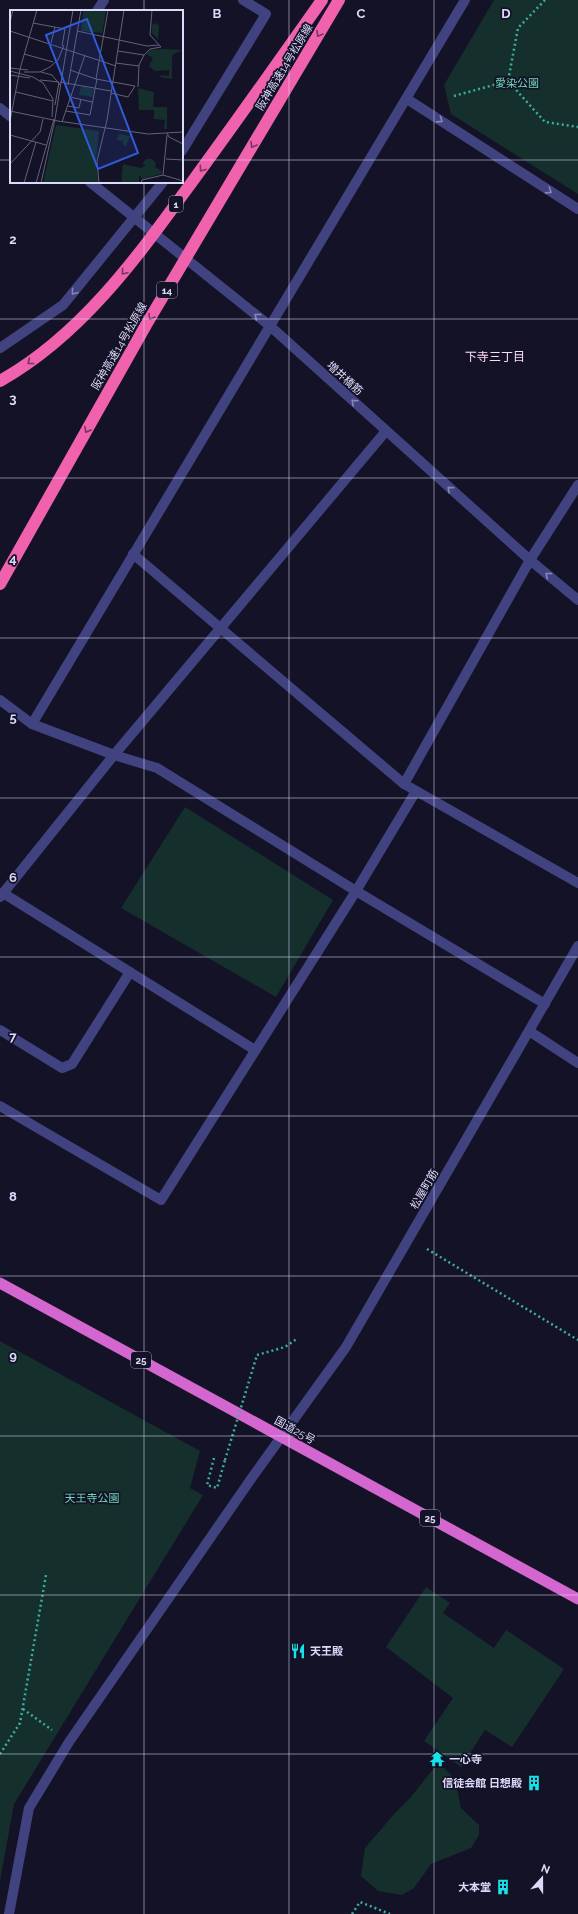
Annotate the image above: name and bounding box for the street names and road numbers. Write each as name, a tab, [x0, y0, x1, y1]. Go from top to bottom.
street label: 阪神高速14号松原線	[253, 22, 315, 113]
road number: 1	[169, 196, 183, 212]
road number: 14	[157, 282, 177, 298]
street label: 阪神高速14号松原線	[89, 300, 150, 392]
street label: 増井橋筋	[324, 359, 365, 398]
street label: 松屋町筋	[408, 1167, 441, 1212]
road number: 25	[131, 1352, 151, 1368]
street label: 国道25号	[272, 1414, 317, 1447]
road number: 25	[420, 1510, 440, 1526]

